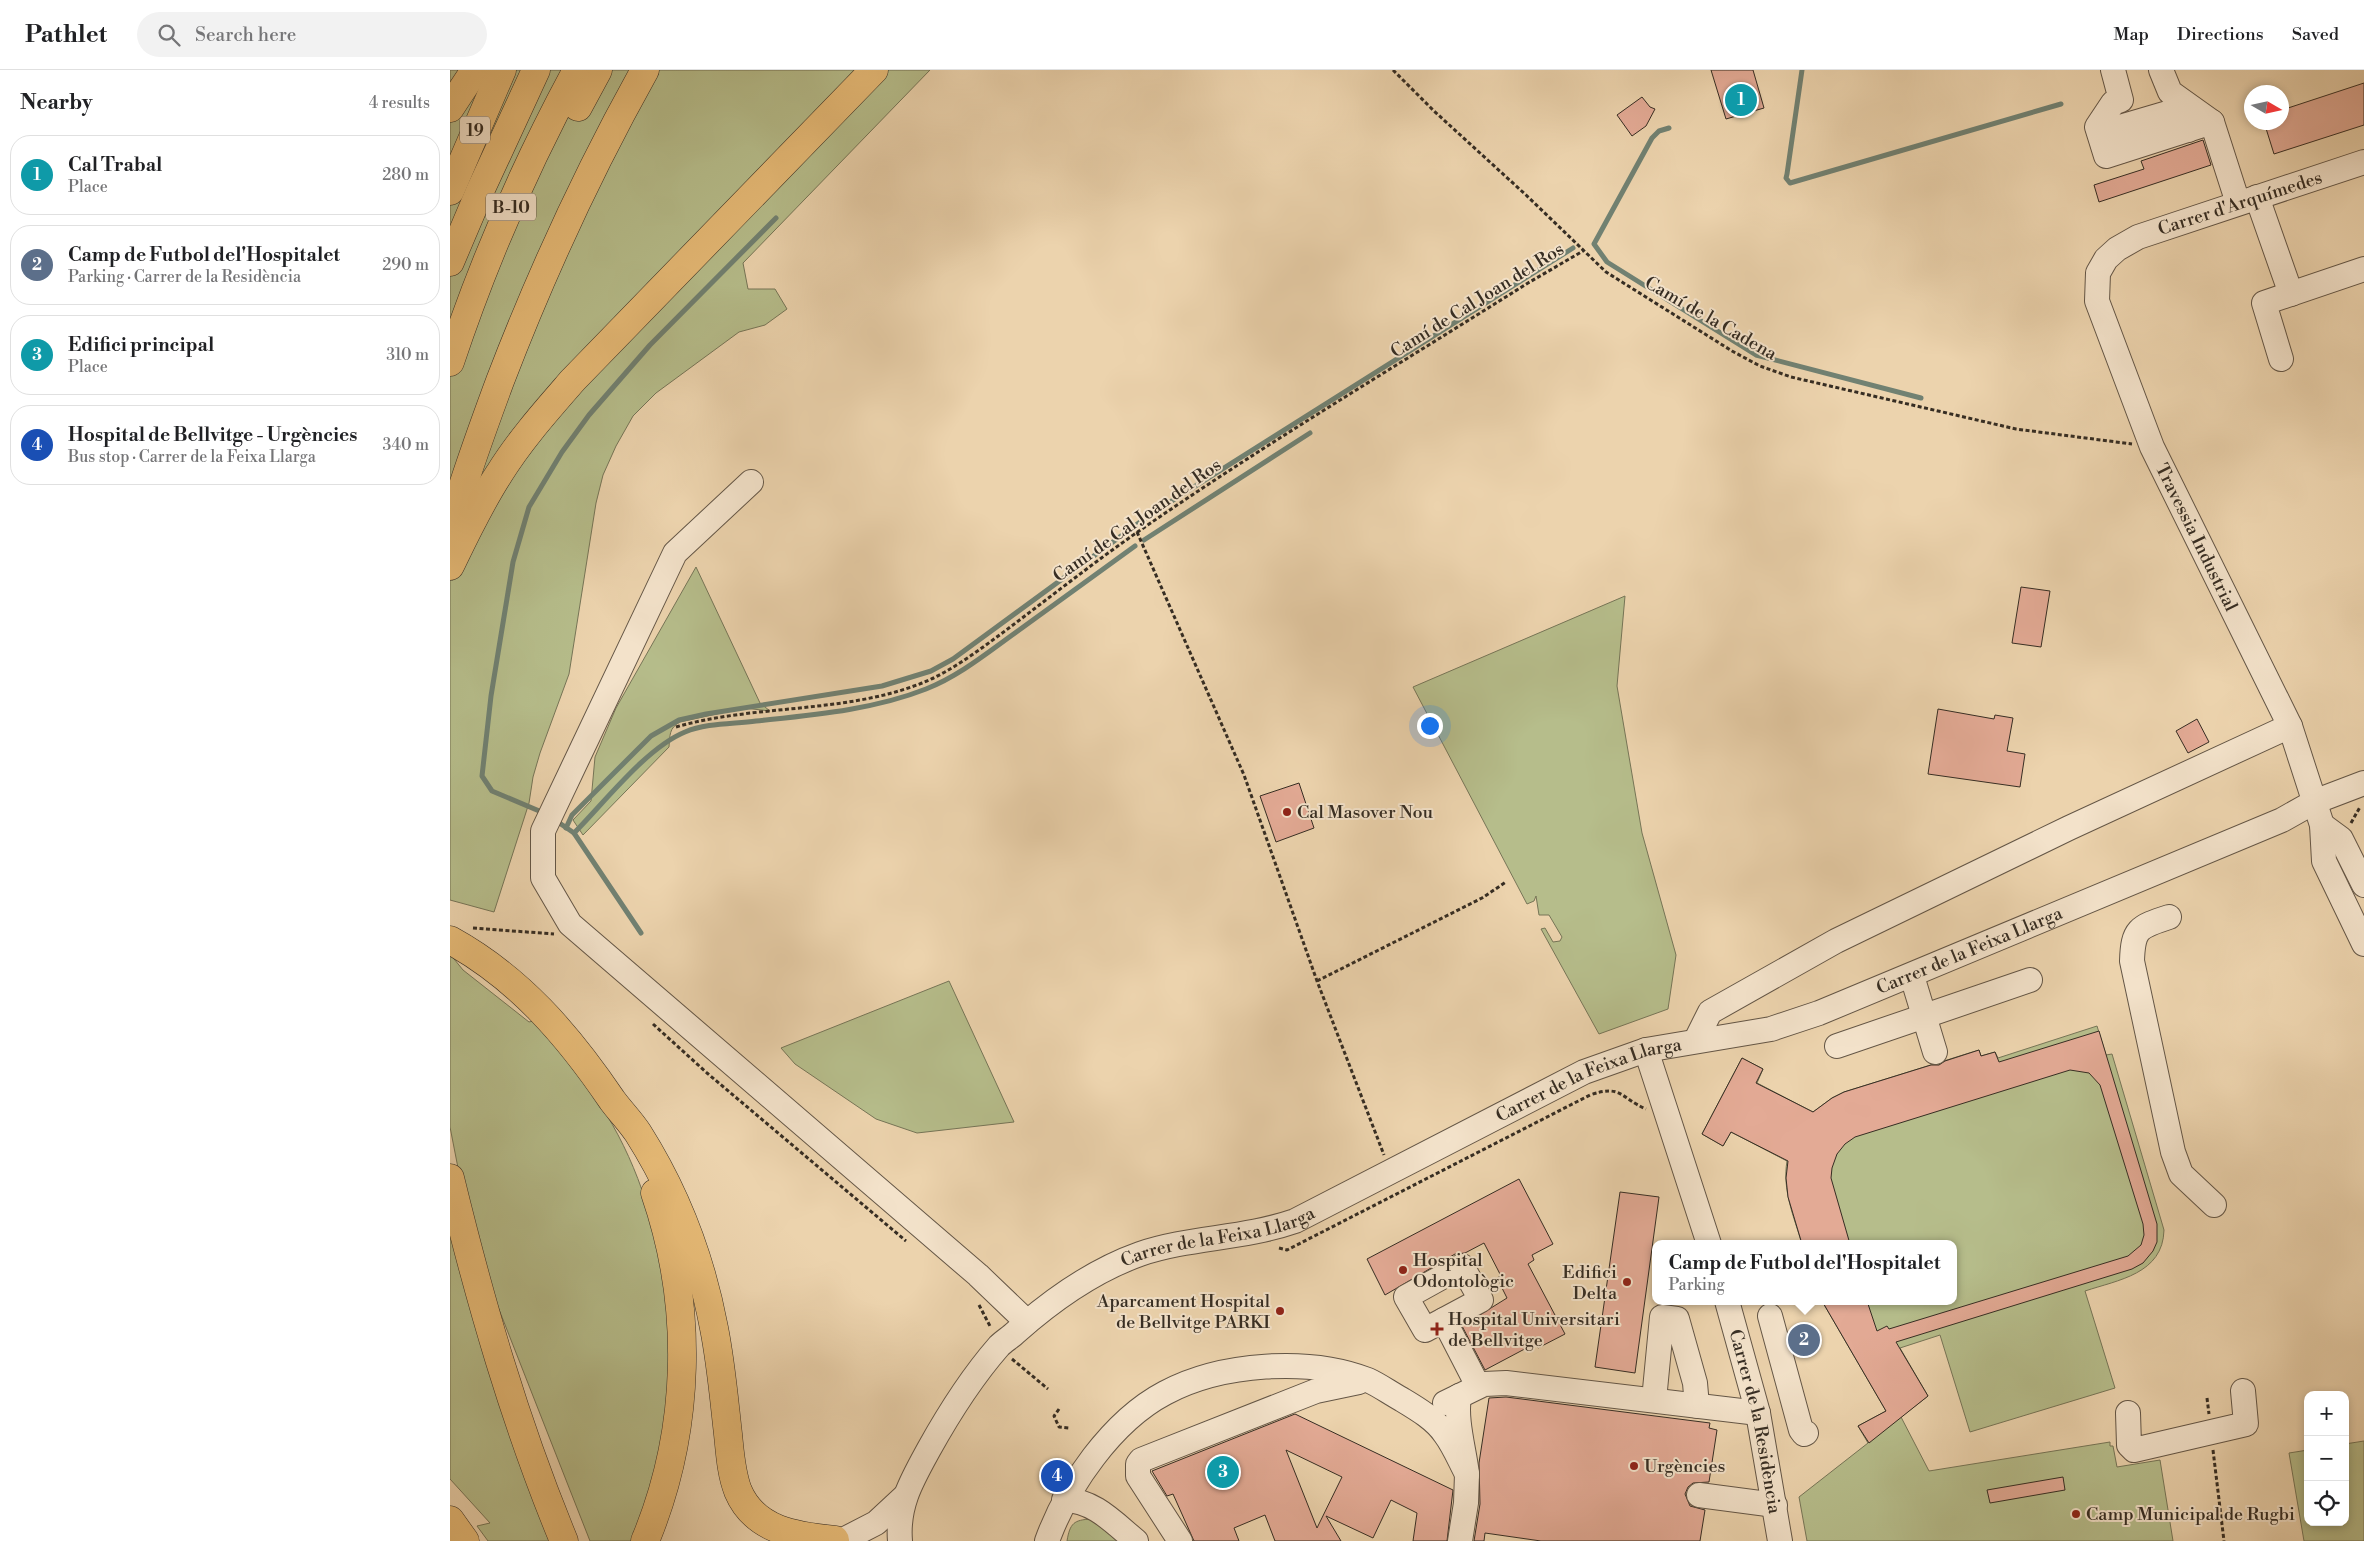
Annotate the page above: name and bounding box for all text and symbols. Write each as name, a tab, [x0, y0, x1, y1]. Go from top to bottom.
search box	[137, 12, 487, 57]
text: Pathlet	[25, 20, 107, 50]
icon: search	[155, 21, 183, 49]
text: Search here	[195, 23, 296, 47]
text: Map	[2113, 23, 2149, 46]
text: Directions	[2177, 23, 2264, 46]
text: Saved	[2292, 23, 2339, 46]
pin: 1	[1725, 81, 1757, 119]
north arrow	[2244, 85, 2289, 130]
text: Nearby	[20, 90, 93, 116]
text: 4 results	[369, 93, 430, 113]
road number: 19	[460, 116, 490, 144]
text: Cal Trabal	[68, 153, 162, 177]
text: 1	[33, 165, 41, 185]
text: 280 m	[382, 165, 429, 185]
street label: Carrer d'Arquímedes	[2155, 166, 2325, 241]
text: Place	[68, 177, 108, 197]
road number: B-10	[486, 194, 536, 220]
street label: Camí de Cal Joan del Ros	[1386, 238, 1568, 363]
text: Camp de Futbol del'Hospitalet	[68, 243, 340, 267]
text: 2	[32, 255, 42, 275]
text: 290 m	[382, 255, 429, 275]
text: Parking · Carrer de la Residència	[68, 267, 301, 287]
street label: Camí de la Cadena	[1641, 271, 1782, 366]
text: Edifici principal	[68, 333, 214, 357]
text: 3	[32, 345, 42, 365]
text: 310 m	[386, 345, 429, 365]
text: Place	[68, 357, 108, 377]
text: Hospital de Bellvitge - Urgències	[68, 423, 357, 447]
text: 4	[32, 435, 42, 455]
text: 340 m	[382, 435, 429, 455]
text: Bus stop · Carrer de la Feixa Llarga	[68, 447, 316, 467]
street label: Camí de Cal Joan del Ros	[1049, 453, 1226, 587]
street label: Travessia Industrial	[2150, 460, 2243, 616]
your location	[1417, 713, 1443, 739]
place label: Cal Masover Nou	[1297, 801, 1434, 824]
marker: Cal Masover Nou	[1281, 806, 1293, 818]
street label: Carrer de la Feixa Llarga	[1873, 902, 2067, 1000]
street label: Carrer de la Feixa Llarga	[1492, 1033, 1684, 1127]
street label: Carrer de la Feixa Llarga	[1117, 1201, 1320, 1272]
popup	[1652, 1240, 1957, 1305]
place label: Hospital Odontològic	[1413, 1249, 1514, 1293]
text: Camp de Futbol del'Hospitalet	[1668, 1251, 1941, 1275]
place label: Edifici Delta	[1562, 1261, 1618, 1305]
marker: Hospital Odontològic	[1397, 1264, 1409, 1276]
text: Parking	[1668, 1275, 1725, 1295]
marker: Edifici Delta	[1621, 1276, 1633, 1288]
place label: Aparcament Hospital de Bellvitge PARKI	[1096, 1290, 1271, 1334]
marker: Aparcament Hospital de Bellvitge PARKI	[1274, 1305, 1286, 1317]
place label: Hospital Universitari de Bellvitge	[1448, 1308, 1620, 1352]
pin: 2	[1788, 1321, 1820, 1359]
marker: Hospital Universitari de Bellvitge	[1430, 1322, 1444, 1336]
street label: Carrer de la Residència	[1723, 1327, 1786, 1516]
map controls	[2304, 1391, 2349, 1526]
button: +	[2304, 1391, 2349, 1436]
button: −	[2304, 1436, 2349, 1481]
pin: 3	[1207, 1453, 1239, 1491]
place label: Urgències	[1644, 1455, 1726, 1478]
pin: 4	[1041, 1457, 1073, 1495]
marker: Urgències	[1628, 1460, 1640, 1472]
button: locate	[2304, 1481, 2349, 1526]
place label: Camp Municipal de Rugbi	[2086, 1503, 2295, 1526]
marker: Camp Municipal de Rugbi	[2070, 1508, 2082, 1520]

